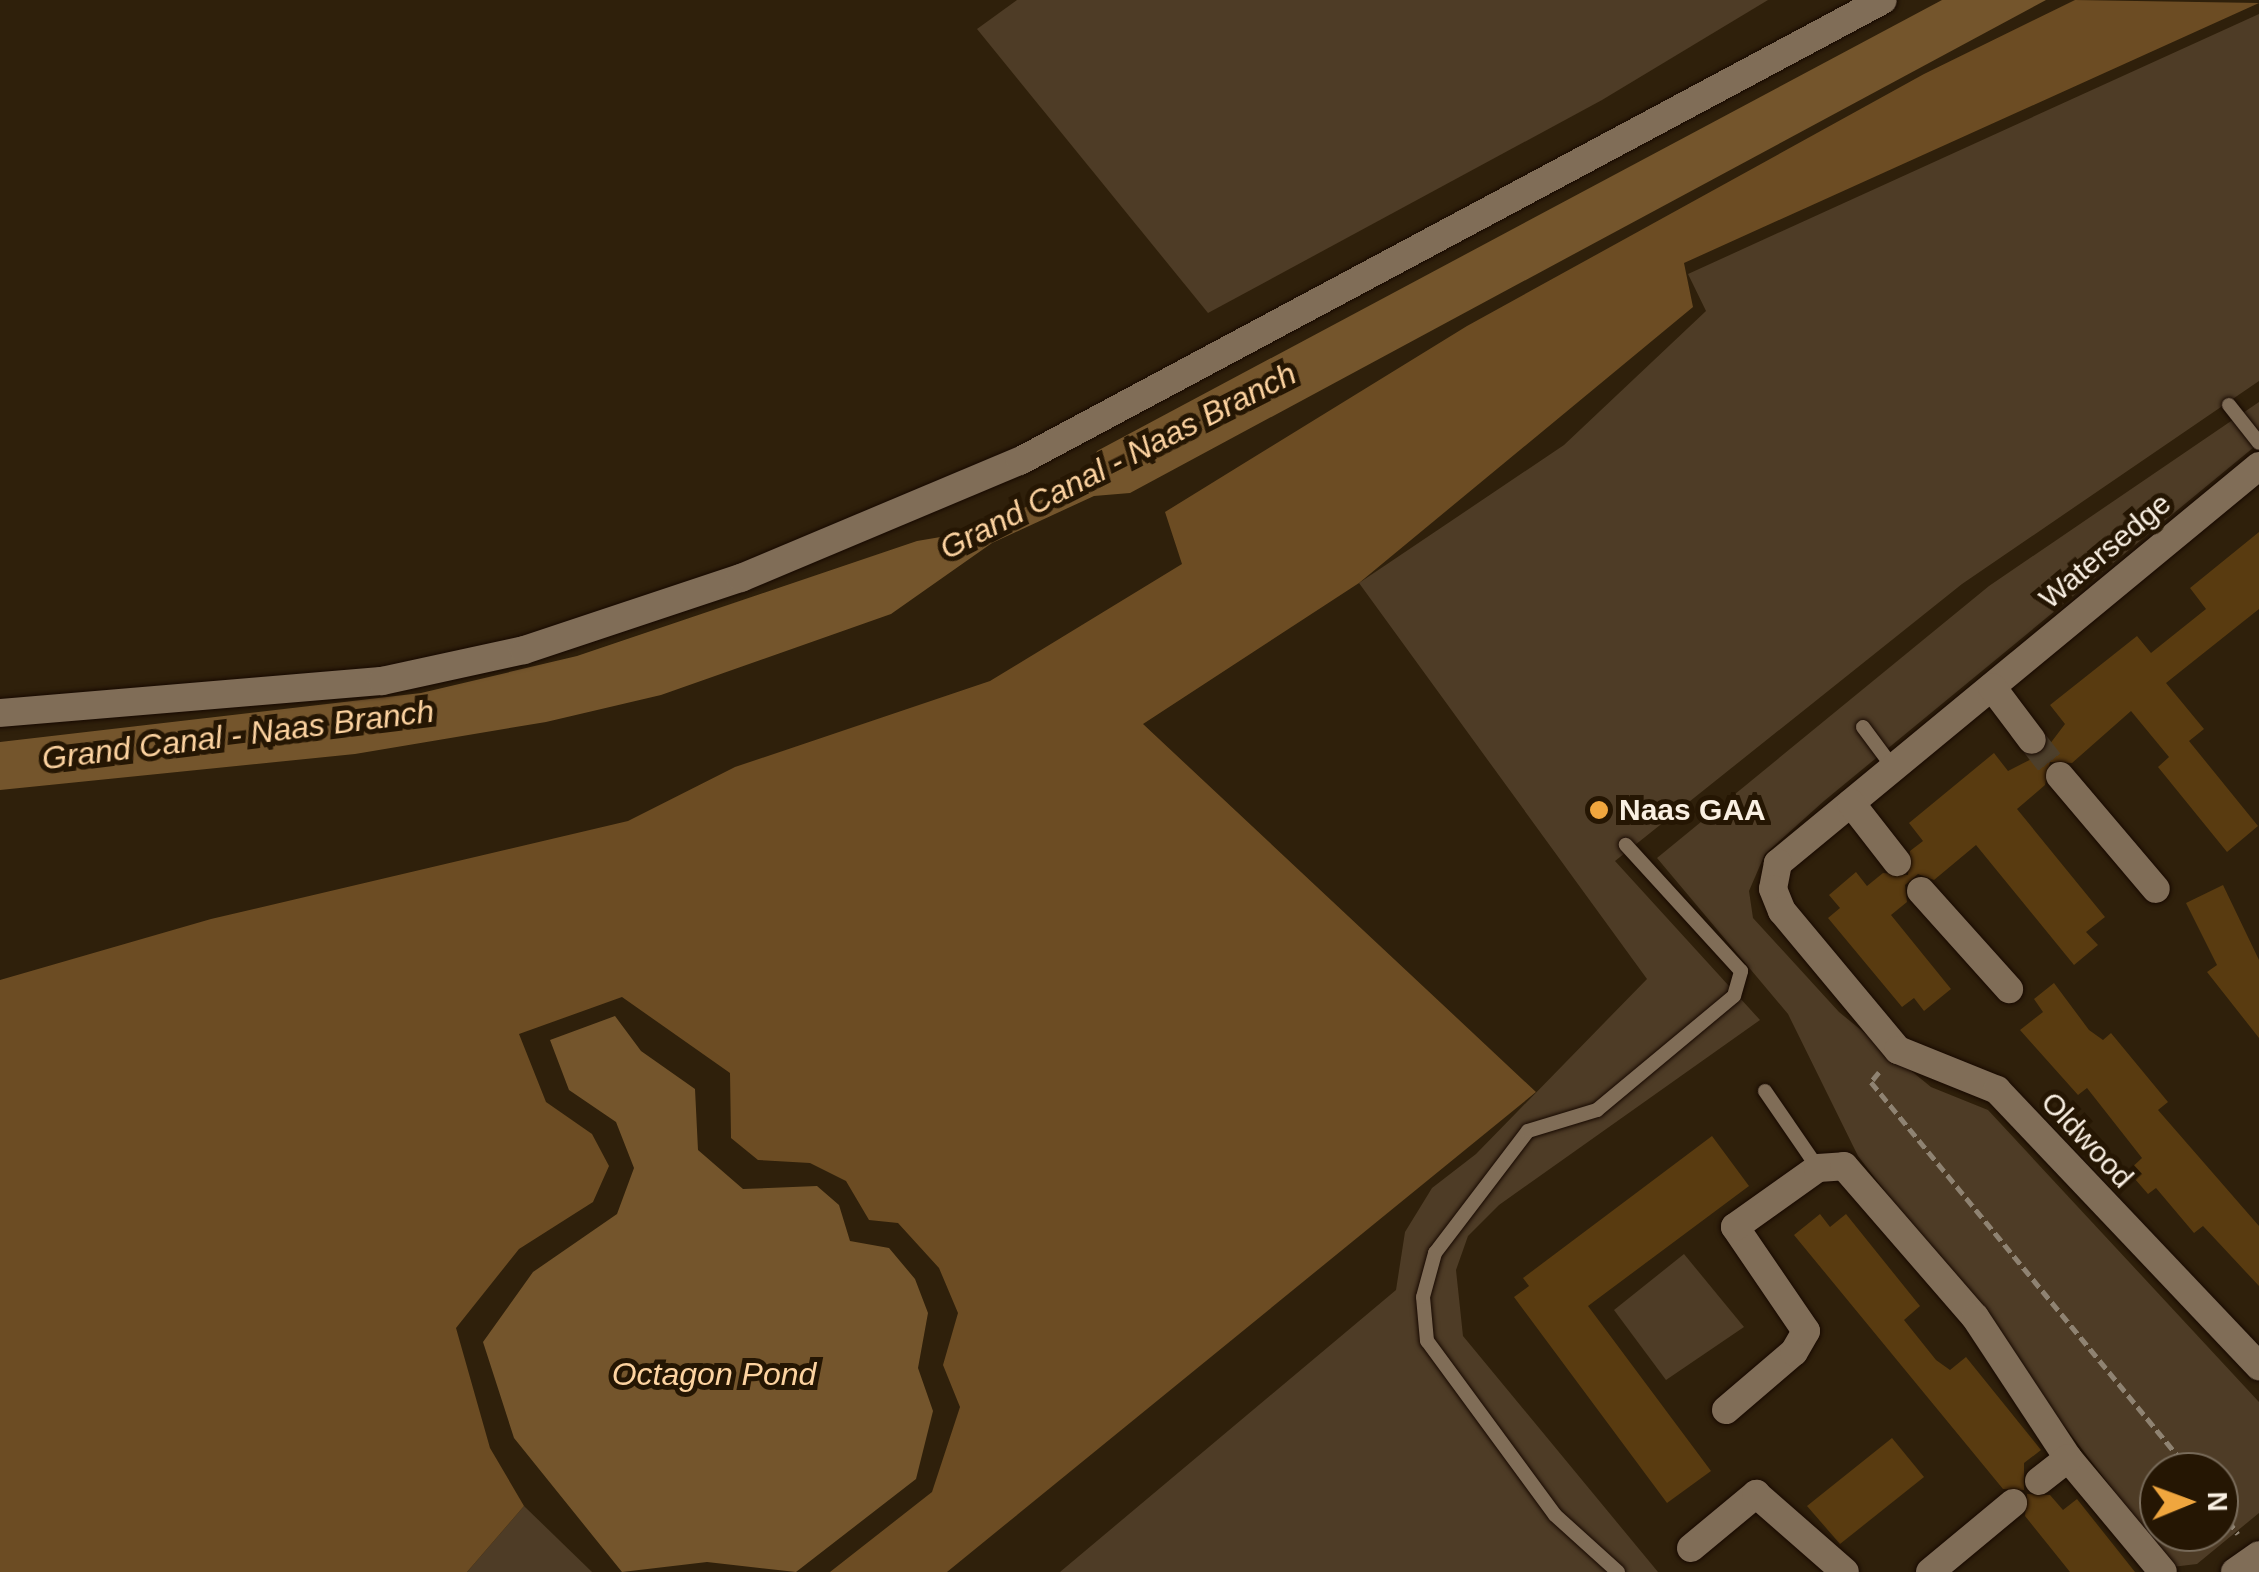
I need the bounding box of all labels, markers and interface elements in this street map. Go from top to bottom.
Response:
water label: Grand Canal - Naas Branch [933,354,1303,568]
street label: Watersedge [2032,486,2178,616]
water label: Grand Canal - Naas Branch [40,692,436,778]
place label: Naas GAA [1619,792,1766,828]
marker: Naas GAA [1588,799,1610,821]
street label: Oldwood [2033,1084,2141,1196]
water label: Octagon Pond [612,1355,816,1393]
north arrow [2139,1452,2239,1552]
text: N [2202,1491,2233,1512]

